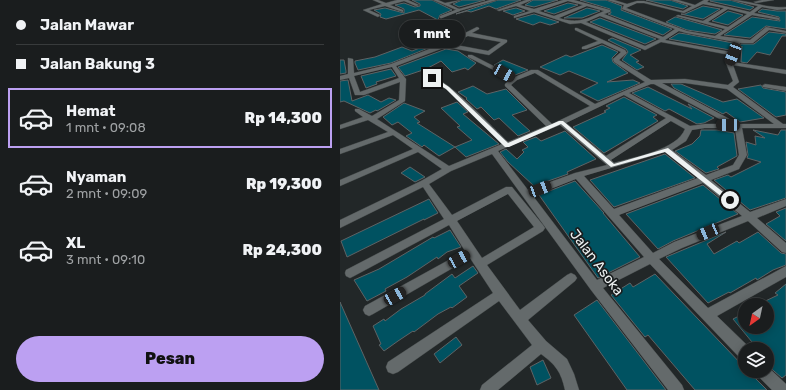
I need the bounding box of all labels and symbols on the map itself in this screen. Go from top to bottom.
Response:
callout: 1 mnt [399,20,465,48]
car [723,41,743,67]
car [491,62,517,84]
route end [423,69,441,87]
car [716,119,740,131]
car [527,179,553,199]
route start [721,191,739,209]
car [695,222,721,242]
street label: Jalan Asoka [566,226,627,299]
car [446,248,472,270]
car [382,285,408,307]
north arrow [738,298,774,334]

